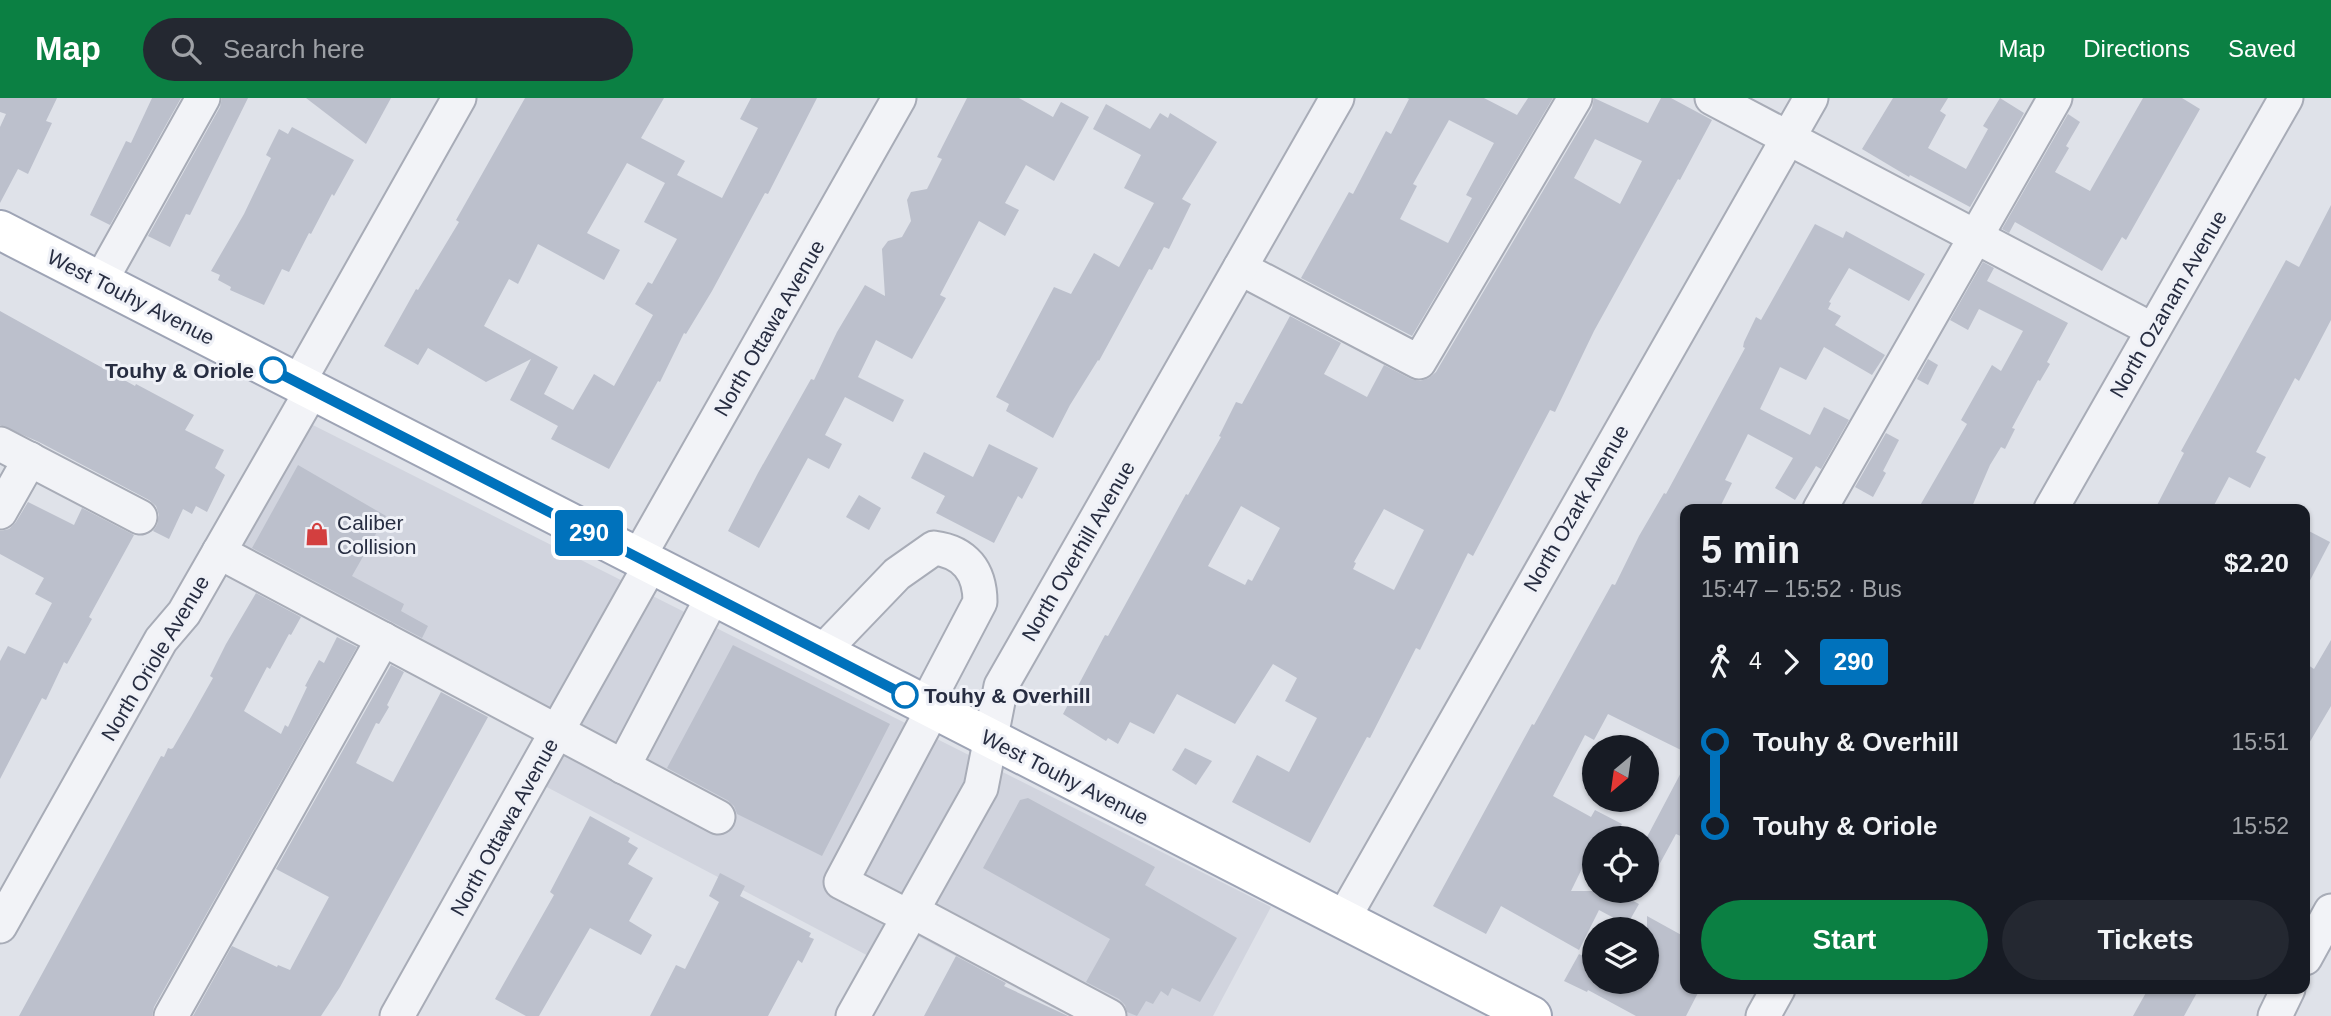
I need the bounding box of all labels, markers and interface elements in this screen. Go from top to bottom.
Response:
search box [143,18,633,81]
text: Map [35,30,101,67]
icon: search [167,30,205,68]
text: Search here [223,34,365,64]
text: Map [1999,35,2045,62]
text: Directions [2083,35,2190,62]
text: Saved [2228,35,2296,62]
street label: North Ozanam Avenue [2105,206,2231,402]
street label: North Ottawa Avenue [709,236,829,420]
street label: West Touhy Avenue [44,245,218,349]
marker: Touhy & Oriole [260,357,286,383]
place label: Touhy & Oriole [105,359,254,382]
street label: North Ozark Avenue [1519,421,1633,595]
street label: North Overhill Avenue [1017,457,1139,645]
line badge: 290 [549,510,629,556]
place label: Caliber Collision [337,511,416,558]
text: 290 [569,519,609,546]
shop icon: Caliber Collision [303,520,331,548]
text: 5 min [1701,529,1800,571]
text: $2.20 [2224,548,2289,578]
street label: North Oriole Avenue [97,571,213,745]
text: 15:47 – 15:52 · Bus [1701,576,1902,602]
icon: walk [1701,643,1739,681]
icon: forward [1772,643,1810,681]
text: 4 [1749,648,1762,674]
text: 290 [1834,648,1874,675]
marker: Touhy & Overhill [892,682,918,708]
place label: Touhy & Overhill [924,684,1090,707]
street label: West Touhy Avenue [978,725,1152,829]
text: Touhy & Overhill [1753,727,1959,757]
text: 15:51 [2231,729,2289,755]
street label: North Ottawa Avenue [446,734,562,920]
north arrow [1582,735,1659,812]
map controls [1582,735,1659,994]
text: Touhy & Oriole [1753,811,1937,841]
text: 15:52 [2231,813,2289,839]
button: locate [1582,826,1659,903]
button: Start [1701,900,1988,980]
button: Tickets [2002,900,2289,980]
button: layers [1582,917,1659,994]

